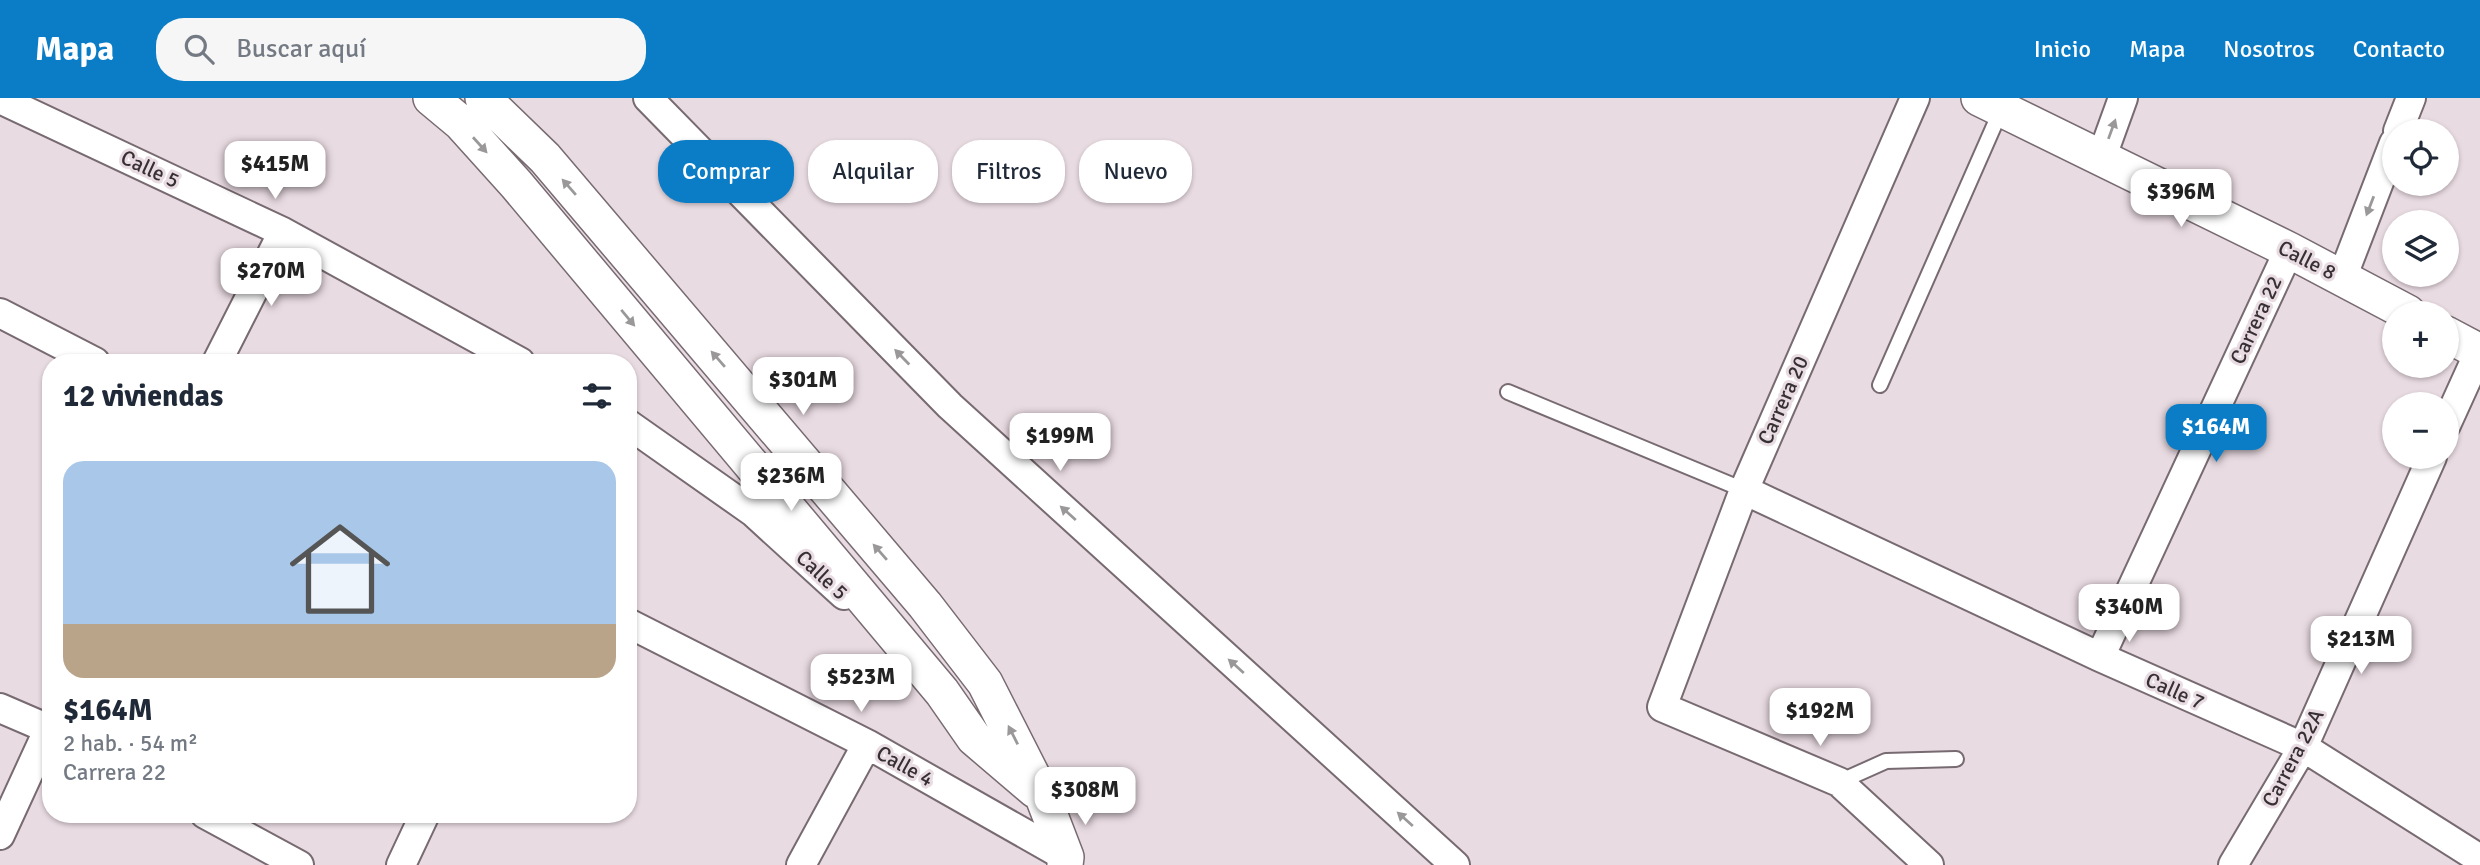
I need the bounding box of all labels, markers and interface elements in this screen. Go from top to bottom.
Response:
search box [156,18,646,81]
text: Mapa [35,29,114,70]
icon: search [180,30,218,68]
text: Buscar aquí [236,33,366,65]
text: Inicio [2034,34,2091,64]
text: Mapa [2129,34,2185,64]
text: Nosotros [2223,34,2315,64]
text: Contacto [2353,34,2445,64]
one-way arrow [2107,118,2118,139]
map controls [2382,119,2459,469]
button: locate [2382,119,2459,196]
one-way arrow [472,136,488,153]
chip: Comprar [658,140,794,203]
chip: Alquilar [808,140,938,203]
chip: Filtros [952,140,1065,203]
chip: Nuevo [1079,140,1192,203]
pin: $415M [226,141,324,201]
street label: Calle 5 [117,144,183,194]
text: $415M [241,149,309,178]
pin: $396M [2132,170,2230,229]
text: $396M [2147,177,2215,206]
one-way arrow [562,178,577,195]
one-way arrow [2364,196,2375,217]
button: layers [2382,210,2459,287]
street label: Calle 8 [2274,234,2340,286]
pin: $270M [222,248,320,308]
text: $270M [237,256,305,285]
street label: Carrera 22 [2224,272,2288,368]
button: + [2382,301,2459,378]
one-way arrow [621,308,636,326]
one-way arrow [895,349,911,366]
one-way arrow [710,350,726,368]
street label: Carrera 20 [1752,352,1814,448]
pin: $301M [754,358,852,417]
text: $301M [769,365,837,394]
icon: filters [578,377,616,415]
text: 12 viviendas [63,378,223,415]
button: − [2382,392,2459,469]
pin: $164M [2167,404,2265,464]
text: $164M [2182,412,2250,441]
pin: $199M [1011,414,1109,473]
text: $199M [1026,421,1094,450]
pin: $236M [742,454,840,513]
text: $236M [757,461,825,490]
one-way arrow [1059,505,1077,521]
icon: home [277,506,403,632]
one-way arrow [872,543,888,561]
street label: Calle 5 [791,544,853,606]
pin: $340M [2080,584,2178,644]
text: $340M [2095,592,2163,621]
pin: $213M [2312,616,2410,676]
text: $213M [2327,624,2395,653]
pin: $523M [812,654,910,714]
one-way arrow [1227,658,1245,674]
text: $523M [827,662,895,691]
street label: Calle 7 [2142,667,2208,715]
pin: $192M [1771,688,1869,748]
text: $164M [63,692,153,729]
text: $192M [1786,696,1854,725]
street label: Carrera 22A [2256,704,2330,811]
one-way arrow [1007,725,1019,745]
text: 2 hab. · 54 m² [63,729,198,758]
street label: Calle 4 [872,740,938,792]
text: Carrera 22 [63,758,166,787]
pin: $308M [1036,768,1134,827]
text: $308M [1051,775,1119,804]
one-way arrow [1396,811,1414,827]

